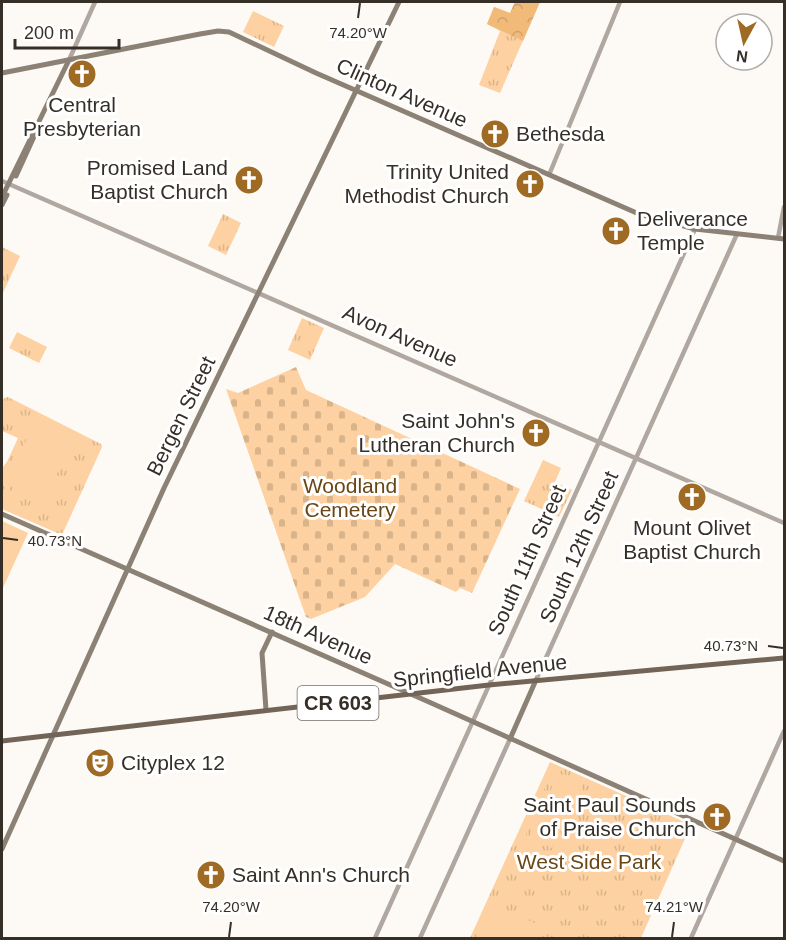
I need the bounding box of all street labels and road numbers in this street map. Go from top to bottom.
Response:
street label: Clinton Avenue [333,53,471,132]
street label: Avon Avenue [339,300,461,371]
street label: Bergen Street [142,352,219,479]
street label: South 12th Street [535,467,622,626]
street label: South 11th Street [483,481,570,638]
street label: 18th Avenue [260,600,376,669]
street label: Springfield Avenue [392,650,568,691]
road number: CR 603 [298,686,378,720]

